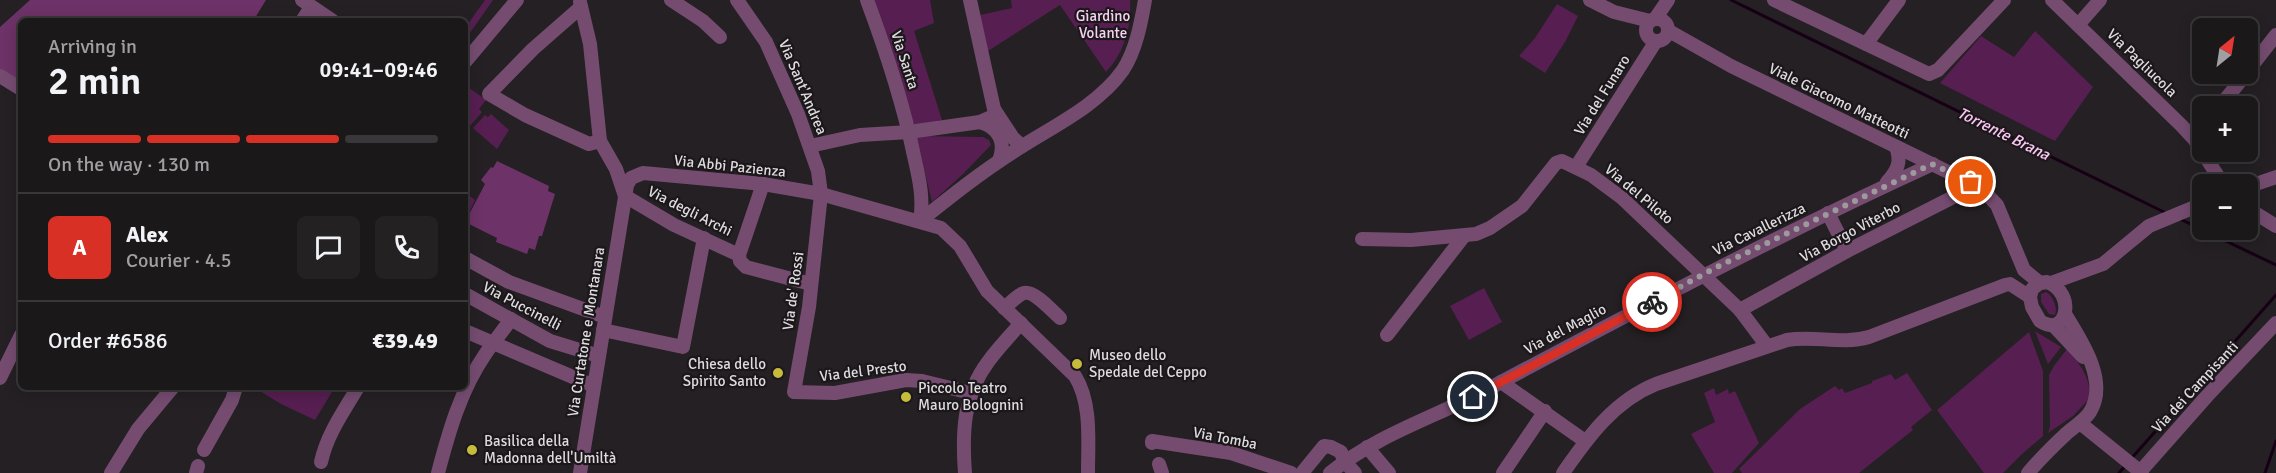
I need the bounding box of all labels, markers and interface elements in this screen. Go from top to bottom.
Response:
park label: Giardino Volante [1076,7,1131,42]
north arrow [2192,18,2258,84]
map controls [2192,18,2258,240]
street label: Via Pagliucola [2103,25,2181,101]
street label: Via Santa [887,28,923,92]
text: Arriving in [48,34,137,59]
street label: Via Sant'Andrea [775,37,831,137]
street label: Via del Funaro [1570,51,1634,138]
text: 09:41–09:46 [320,56,438,83]
text: 2 min [48,57,141,105]
street label: Viale Giacomo Matteotti [1766,59,1912,143]
button: + [2192,96,2258,162]
water label: Torrente Brana [1954,103,2054,165]
street label: Via Abbi Pazienza [673,151,787,181]
text: On the way · 130 m [48,152,210,177]
pin [1945,156,1996,207]
street label: Via del Piloto [1601,160,1677,228]
icon: bag [1954,165,1987,198]
button: − [2192,174,2258,240]
street label: Via degli Archi [645,182,735,240]
street label: Via Borgo Viterbo [1797,198,1904,266]
street label: Via Cavallerizza [1710,199,1808,259]
button: chat [297,216,360,279]
button: phone [375,216,438,279]
text: Alex [126,221,168,248]
text: A [72,234,87,261]
street label: Via Curtatone e Montanara [564,246,608,418]
text: Courier · 4.5 [126,248,232,273]
street label: Via de' Rossi [779,251,807,331]
courier [1622,272,1682,332]
street label: Via Puccinelli [480,278,564,334]
icon: bike [1636,286,1669,319]
street label: Via del Maglio [1521,300,1609,358]
text: Order #6586 [48,327,168,354]
text: €39.49 [372,327,438,354]
street label: Via dei Campisanti [2148,337,2242,437]
place label: Museo dello Spedale del Ceppo [1089,346,1207,381]
place label: Chiesa dello Spirito Santo [683,355,766,390]
street label: Via del Presto [819,357,908,385]
marker: Museo dello Spedale del Ceppo [1070,357,1084,371]
marker: Chiesa dello Spirito Santo [771,366,785,380]
pin [1447,371,1498,422]
place label: Piccolo Teatro Mauro Bolognini [918,379,1024,414]
icon: home [1456,380,1489,413]
marker: Piccolo Teatro Mauro Bolognini [899,390,913,404]
street label: Via Tomba [1191,423,1259,453]
place label: Basilica della Madonna dell'Umiltà [484,432,616,467]
marker: Basilica della Madonna dell'Umiltà [465,443,479,457]

